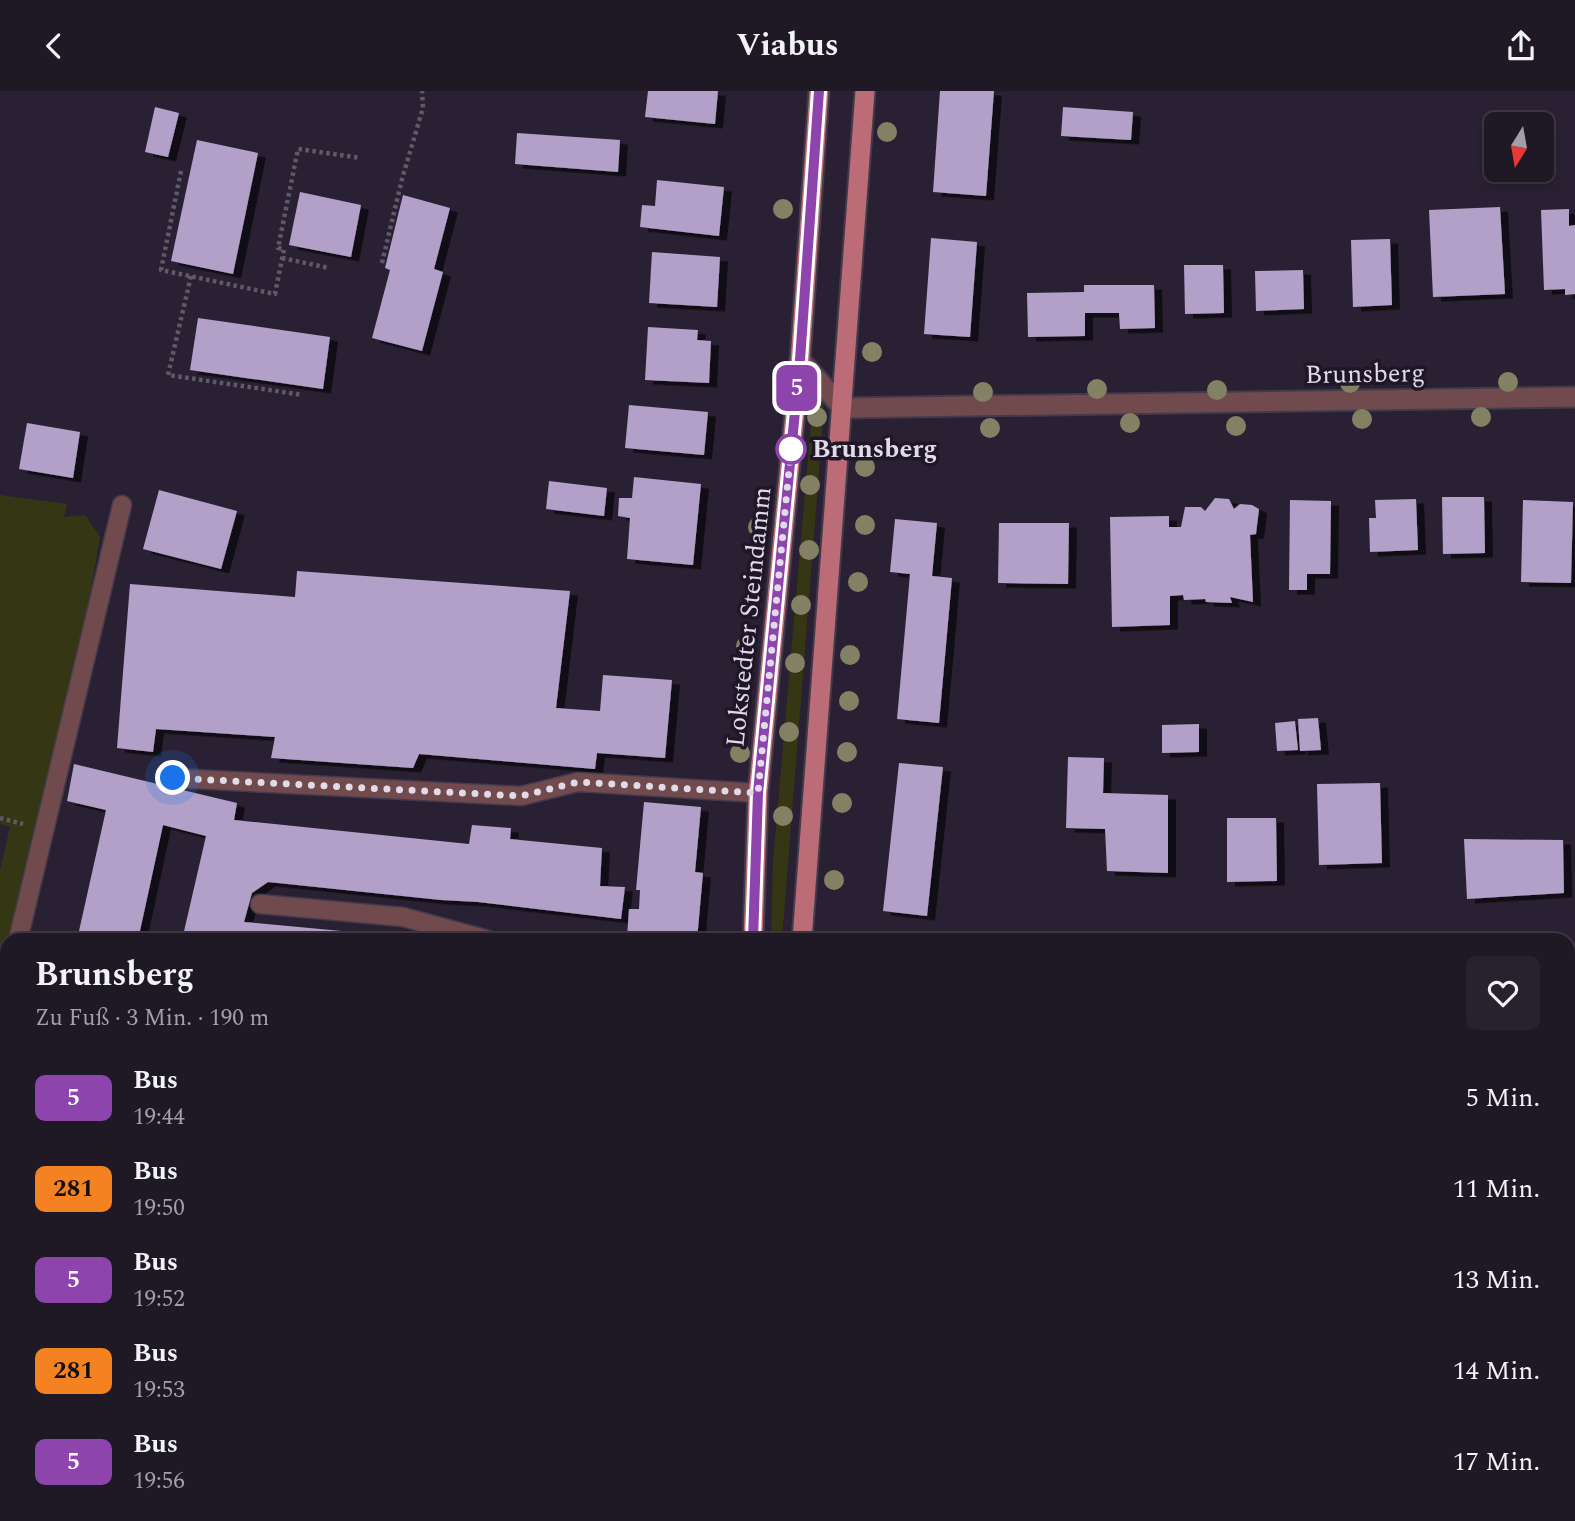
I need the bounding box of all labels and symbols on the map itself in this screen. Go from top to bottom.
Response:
north arrow [1484,112,1554,182]
street label: Brunsberg [1305,353,1425,395]
line badge: 5 [774,365,820,411]
place label: Brunsberg [812,429,937,469]
marker: Brunsberg [776,434,806,464]
street label: Lokstedter Steindamm [715,485,783,749]
your location [155,760,190,795]

